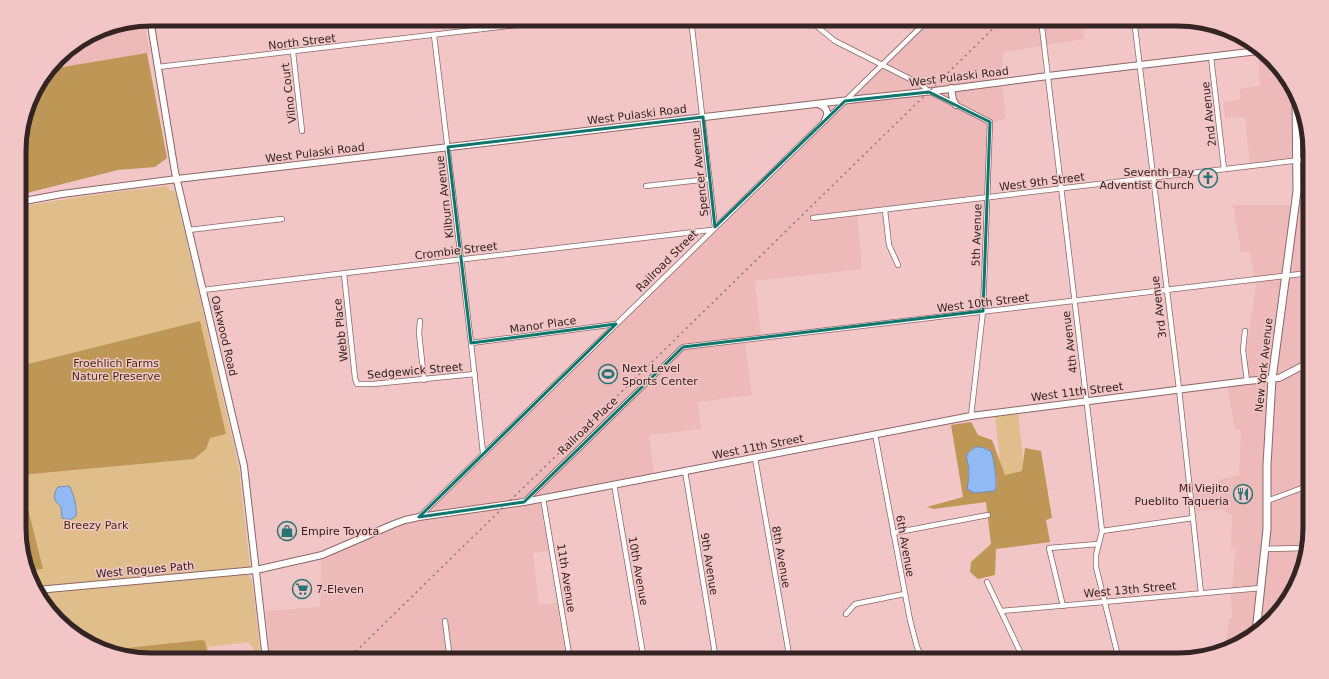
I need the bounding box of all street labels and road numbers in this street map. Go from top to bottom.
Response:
street label: North Street [268,31,337,53]
street label: Vilno Court [279,61,299,124]
street label: West Pulaski Road [909,64,1009,90]
street label: 2nd Avenue [1199,81,1219,147]
street label: West Pulaski Road [587,102,687,128]
street label: Spencer Avenue [689,127,711,217]
street label: West Pulaski Road [265,140,365,166]
street label: Kilburn Avenue [433,155,457,239]
street label: West 9th Street [999,170,1086,194]
street label: 5th Avenue [969,203,985,267]
street label: Railroad Street [633,227,701,295]
street label: Crombie Street [414,239,499,263]
street label: 3rd Avenue [1149,275,1169,339]
street label: West 10th Street [936,291,1030,315]
street label: Oakwood Road [208,294,240,378]
street label: Webb Place [331,297,351,362]
street label: 4th Avenue [1060,310,1080,374]
street label: Manor Place [509,314,577,336]
street label: New York Avenue [1253,317,1275,413]
street label: Sedgewick Street [367,360,464,382]
street label: West 11th Street [1030,380,1124,404]
street label: Railroad Place [556,394,621,458]
street label: West 11th Street [711,432,805,462]
street label: 6th Avenue [893,514,917,578]
street label: 8th Avenue [769,525,793,589]
street label: 9th Avenue [698,532,720,596]
street label: 10th Avenue [626,536,650,607]
street label: 11th Avenue [554,543,578,614]
street label: West Rogues Path [95,559,195,581]
street label: West 13th Street [1083,579,1177,601]

